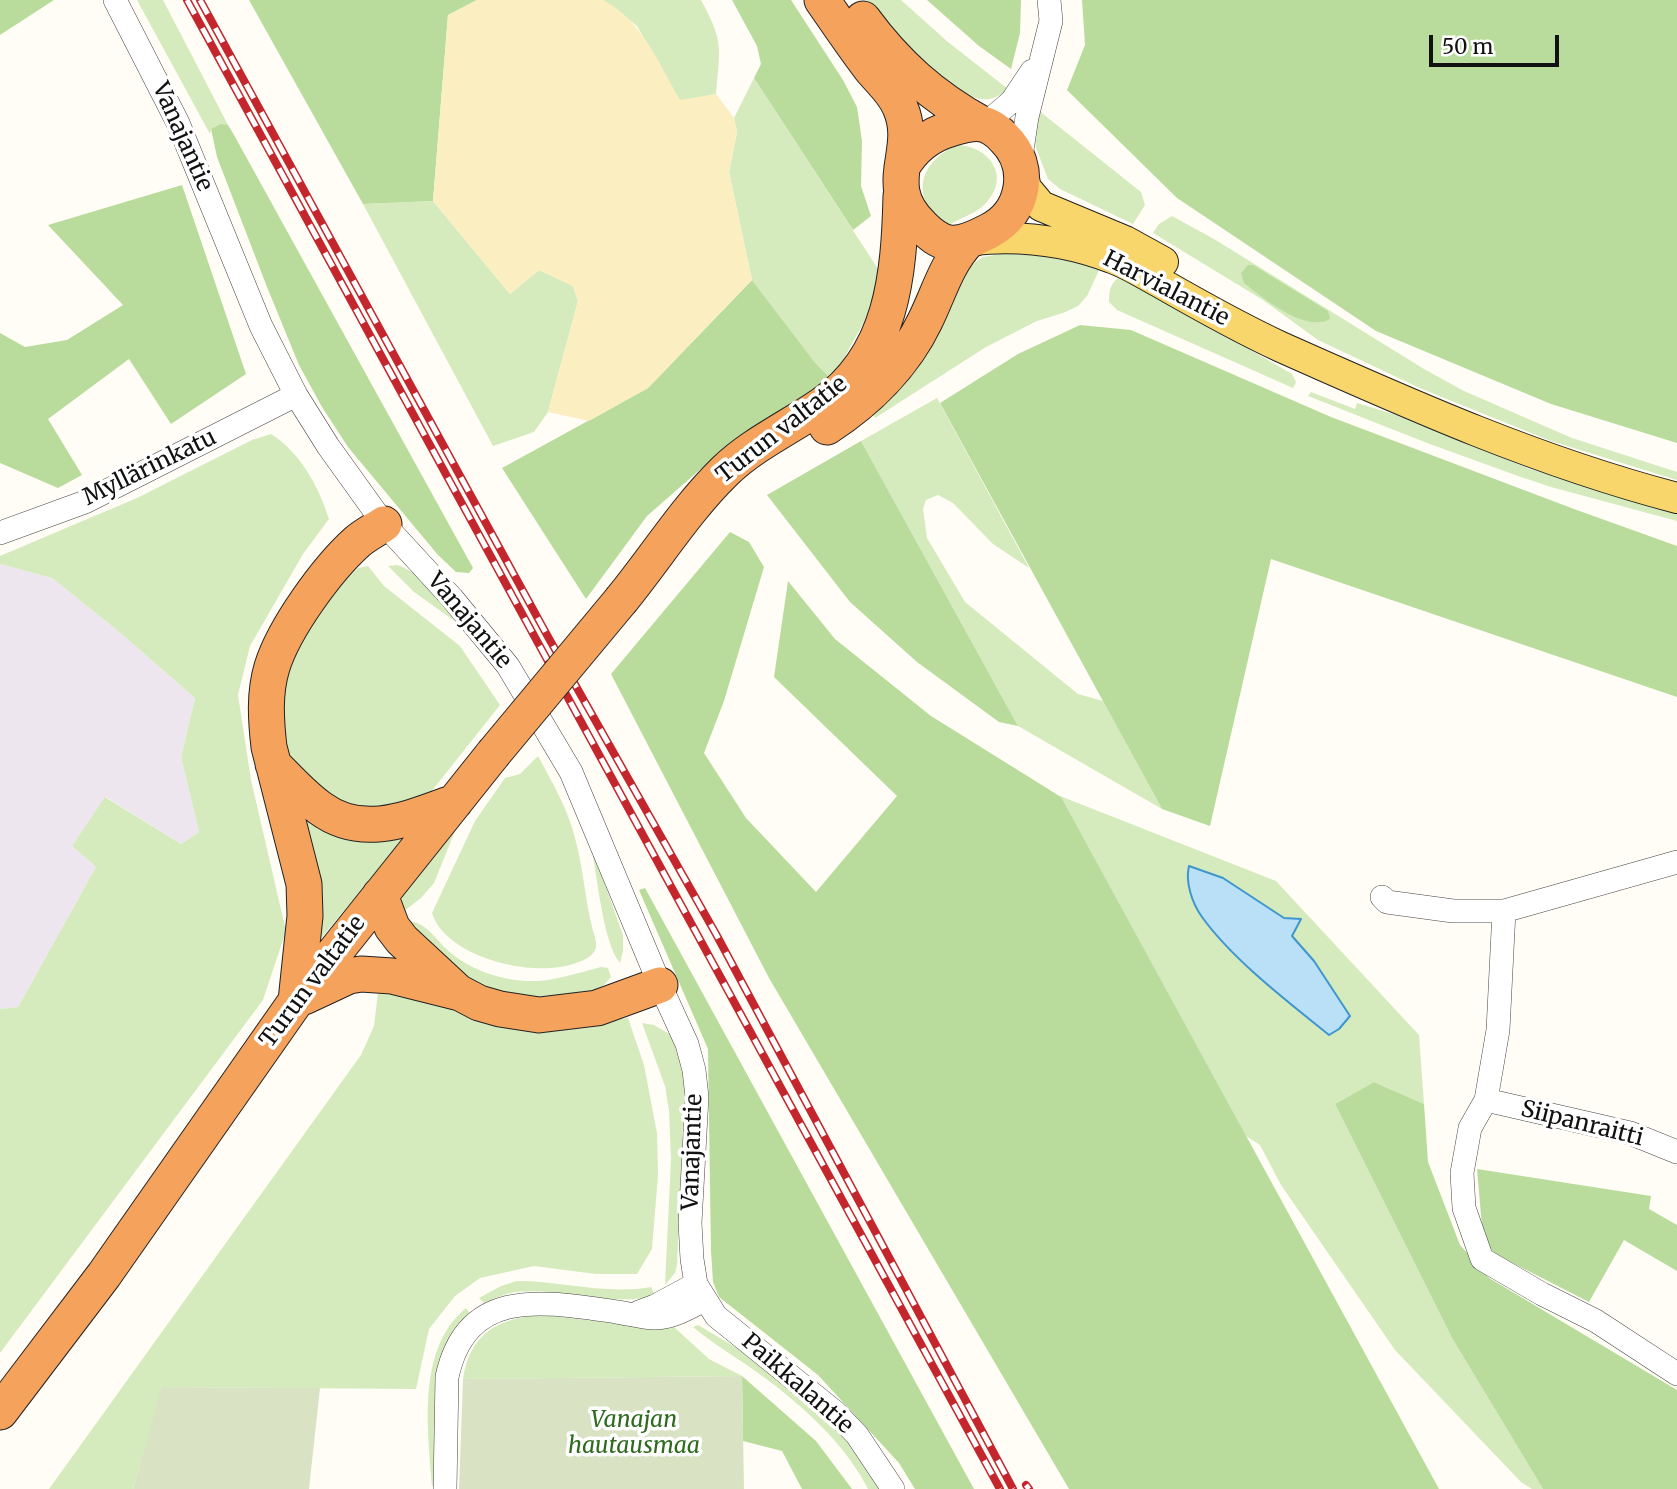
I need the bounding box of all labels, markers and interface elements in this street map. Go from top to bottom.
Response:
scale bar [1432,21,1562,65]
text: 50 m [1442,33,1493,60]
street label: Vanajantie [146,78,218,196]
street label: Harvialantie [1099,246,1233,332]
street label: Turun valtatie [711,371,853,489]
street label: Myllärinkatu [79,424,221,512]
street label: Vanajantie [421,568,517,674]
street label: Turun valtatie [255,911,371,1053]
street label: Vanajantie [677,1093,709,1211]
street label: Siipanraitti [1518,1095,1646,1153]
street label: Paikkalantie [736,1328,858,1440]
park label: Vanajan hautausmaa [568,1406,700,1460]

